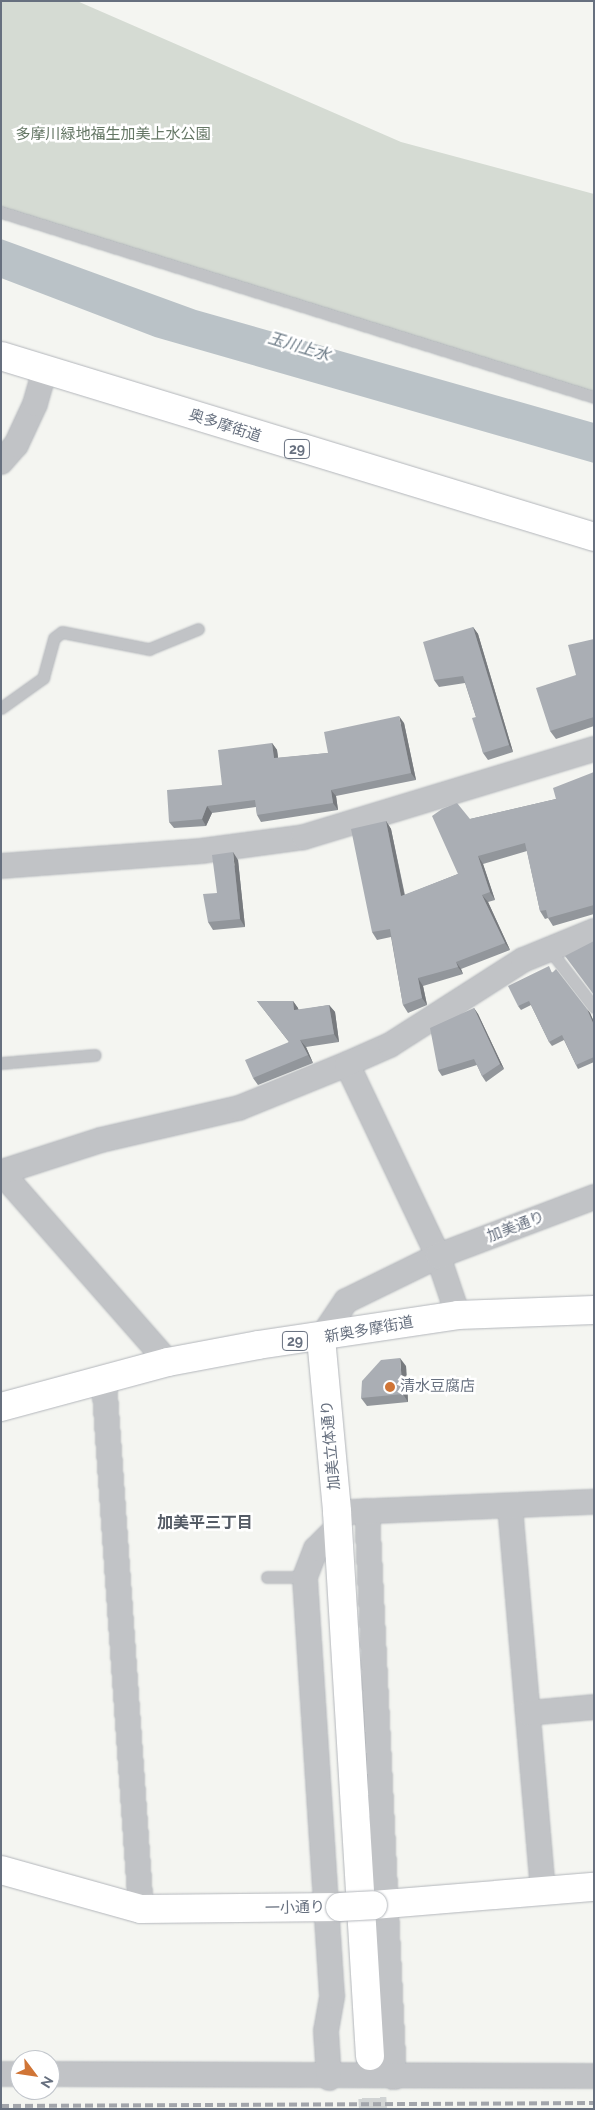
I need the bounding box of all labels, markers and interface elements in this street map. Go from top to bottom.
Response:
park label: 多摩川緑地福生加美上水公園 [16,126,210,144]
water label: 玉川上水 [266,328,332,366]
street label: 奥多摩街道 [187,406,263,446]
road number: 29 [283,438,311,460]
street label: 加美通り [485,1208,547,1246]
street label: 新奥多摩街道 [323,1313,415,1347]
road number: 29 [281,1330,309,1352]
place label: 清水豆腐店 [400,1378,475,1396]
marker: 清水豆腐店 [384,1381,396,1393]
street label: 加美立体通り [318,1399,344,1491]
district label: 加美平三丁目 [157,1513,253,1533]
street label: 一小通り [265,1898,325,1918]
north arrow [10,2050,60,2100]
text: N [37,2074,57,2091]

